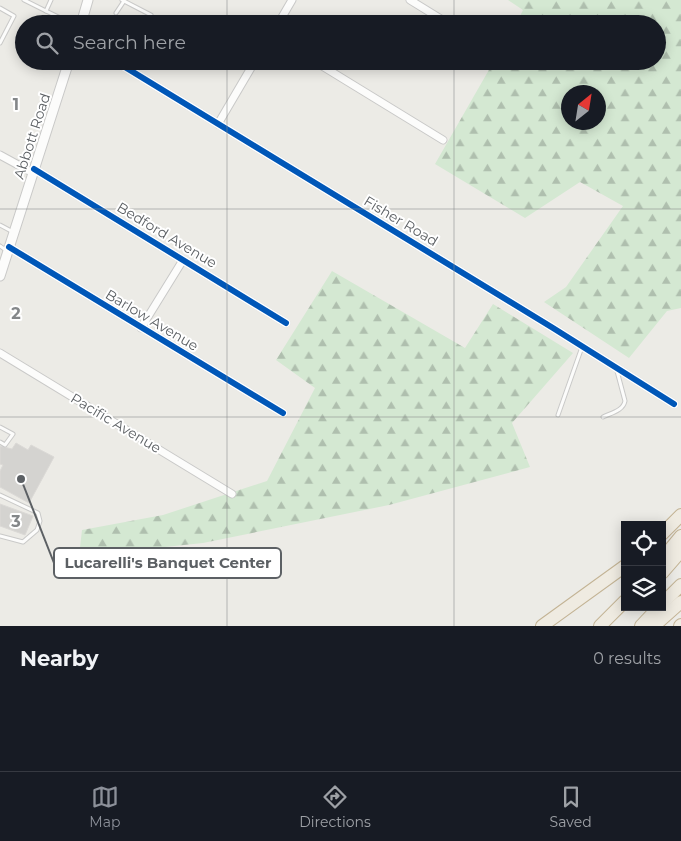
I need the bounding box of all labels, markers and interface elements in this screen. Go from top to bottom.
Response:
search box [15,15,666,70]
icon: search [33,29,61,57]
text: Search here [73,31,186,54]
north arrow [561,85,606,130]
street label: Abbott Road [10,91,54,181]
text: 1 [13,95,19,114]
street label: Fisher Road [361,192,441,250]
street label: Bedford Avenue [114,198,220,272]
street label: Barlow Avenue [102,285,202,355]
text: 2 [11,304,21,323]
street label: Pacific Avenue [67,389,165,457]
text: 3 [10,512,21,531]
map controls [621,521,666,611]
button: locate [621,521,666,566]
callout: Lucarelli's Banquet Center [54,548,281,578]
text: Lucarelli's Banquet Center [64,553,272,572]
button: layers [621,566,666,611]
text: Nearby [20,646,99,671]
text: 0 results [593,649,661,668]
tab: Map [89,783,120,831]
tab: Directions [299,783,371,831]
tab: Saved [550,783,592,831]

